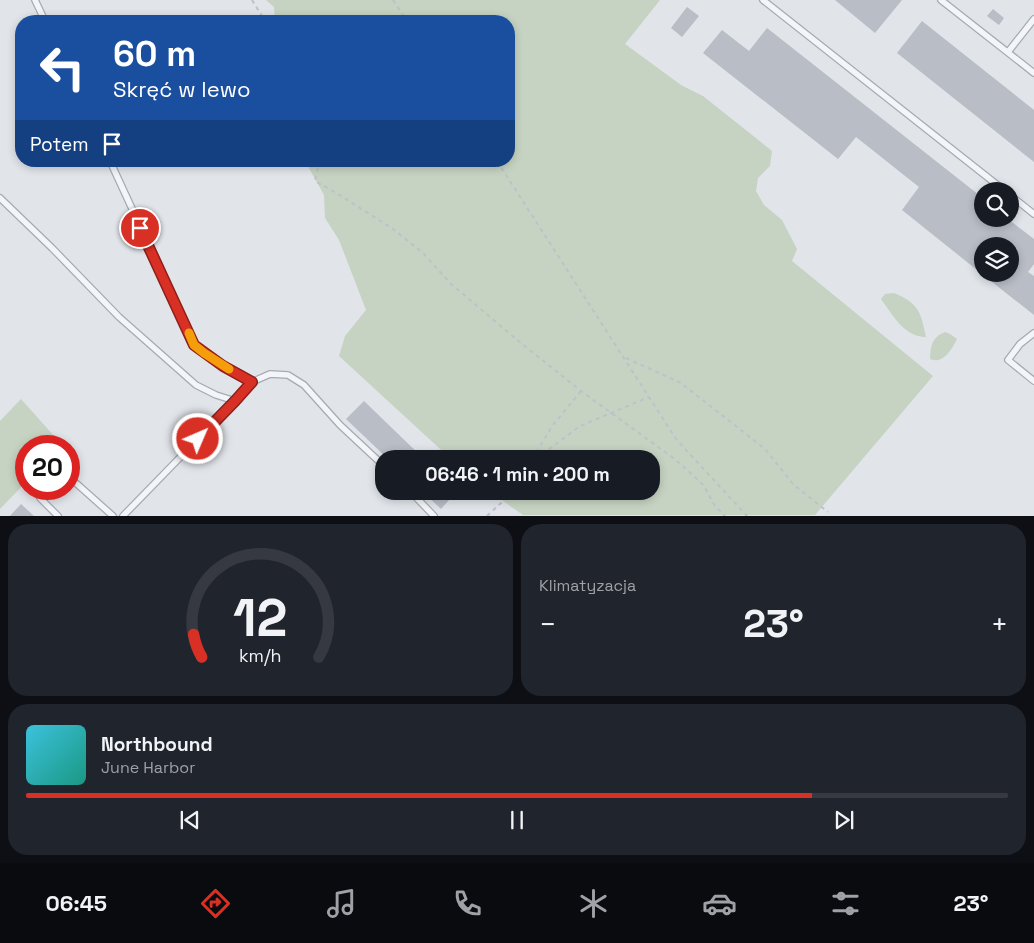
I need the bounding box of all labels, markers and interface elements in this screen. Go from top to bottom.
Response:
text: 60 m [113,32,196,76]
icon: left [30,35,95,100]
text: Skręć w lewo [113,75,251,103]
icon: arrive [98,130,126,158]
text: Potem [30,132,88,157]
map controls [974,182,1019,282]
button: search [974,182,1019,227]
pin [119,207,161,249]
icon: arrive [126,214,154,242]
button: layers [974,237,1019,282]
position arrow [171,412,223,464]
speed limit sign: 20 [15,435,80,500]
text: 06:46 · 1 min · 200 m [425,462,610,487]
text: Klimatyzacja [539,575,636,596]
text: 12 [233,585,288,651]
text: 23° [743,600,804,648]
text: − [539,606,556,642]
text: + [991,606,1008,642]
text: km/h [239,644,282,667]
text: Northbound [101,732,213,757]
text: June Harbor [101,757,195,778]
icon: previous [176,806,204,834]
icon: pause [503,806,531,834]
icon: next [830,806,858,834]
icon: directions [198,886,233,921]
icon: music [324,886,359,921]
icon: phone [450,886,485,921]
icon: climate [576,886,611,921]
icon: car [702,886,737,921]
icon: filters [828,886,863,921]
text: 06:45 [45,889,107,917]
text: 23° [953,889,989,917]

